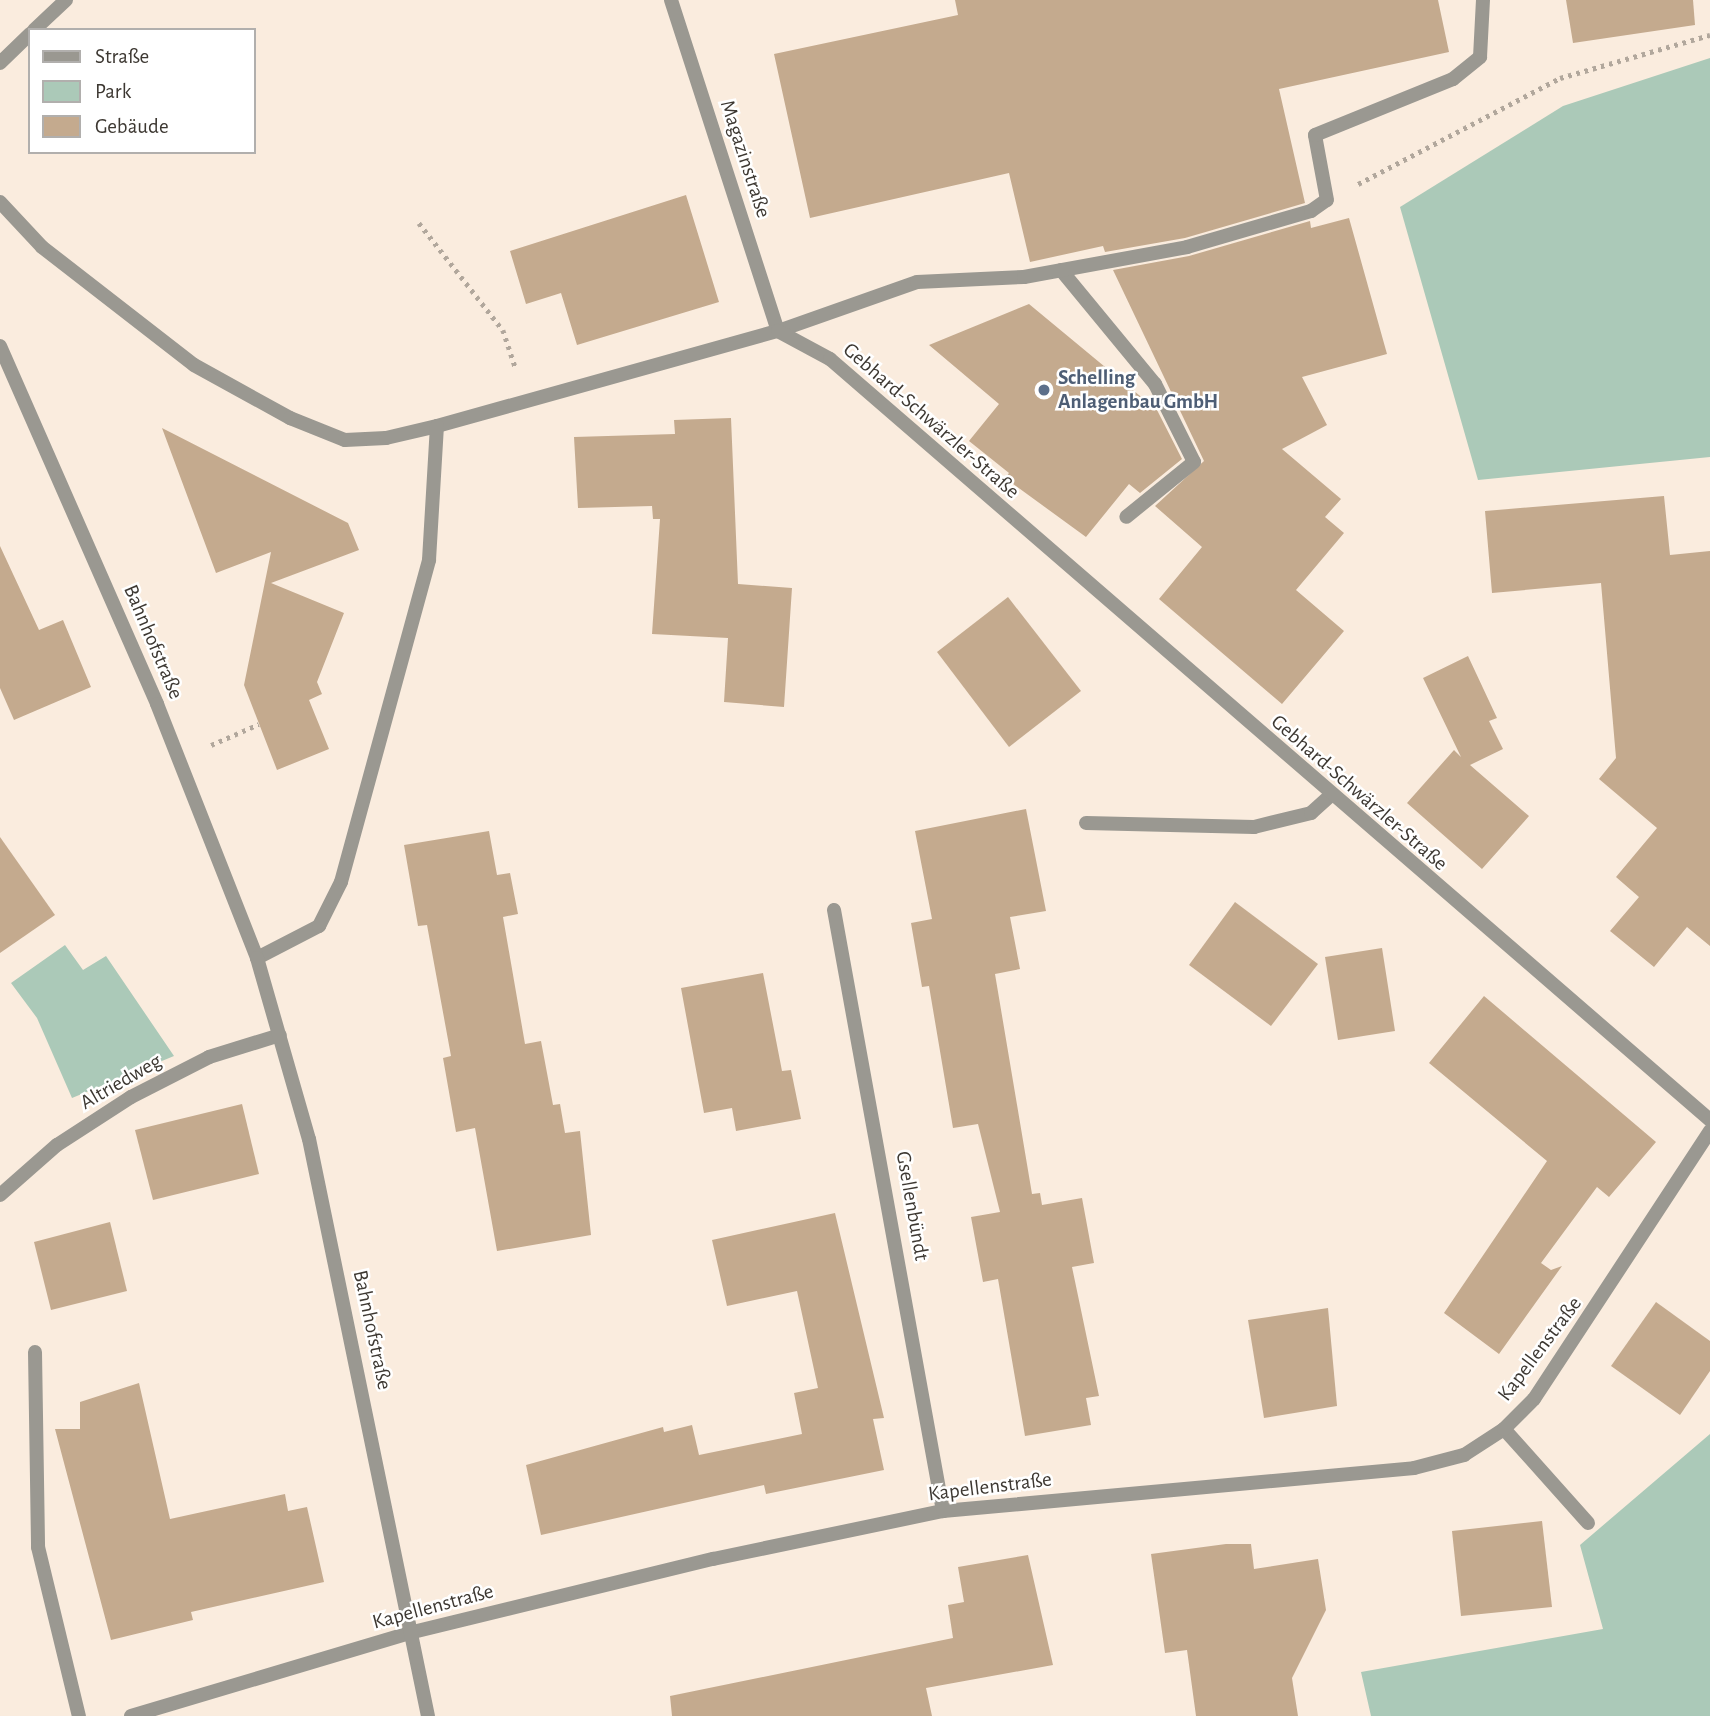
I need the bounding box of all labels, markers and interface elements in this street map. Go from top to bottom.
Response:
legend [28,28,256,154]
text: Straße [95,46,149,67]
text: Park [95,81,131,102]
street label: Magazinstraße [714,97,776,221]
text: Gebäude [95,116,169,137]
street label: Gebhard-Schwärzler-Straße [838,337,1024,505]
place label: Schelling Anlagenbau GmbH [1058,365,1218,415]
marker: Schelling Anlagenbau GmbH [1036,382,1052,398]
street label: Bahnhofstraße [118,581,188,703]
street label: Gebhard-Schwärzler-Straße [1266,709,1452,877]
street label: Altriedweg [76,1049,166,1115]
street label: Gsellenbündt [890,1149,934,1263]
street label: Bahnhofstraße [347,1268,397,1392]
street label: Kapellenstraße [1493,1292,1587,1406]
street label: Kapellenstraße [927,1467,1053,1507]
street label: Kapellenstraße [370,1579,496,1635]

